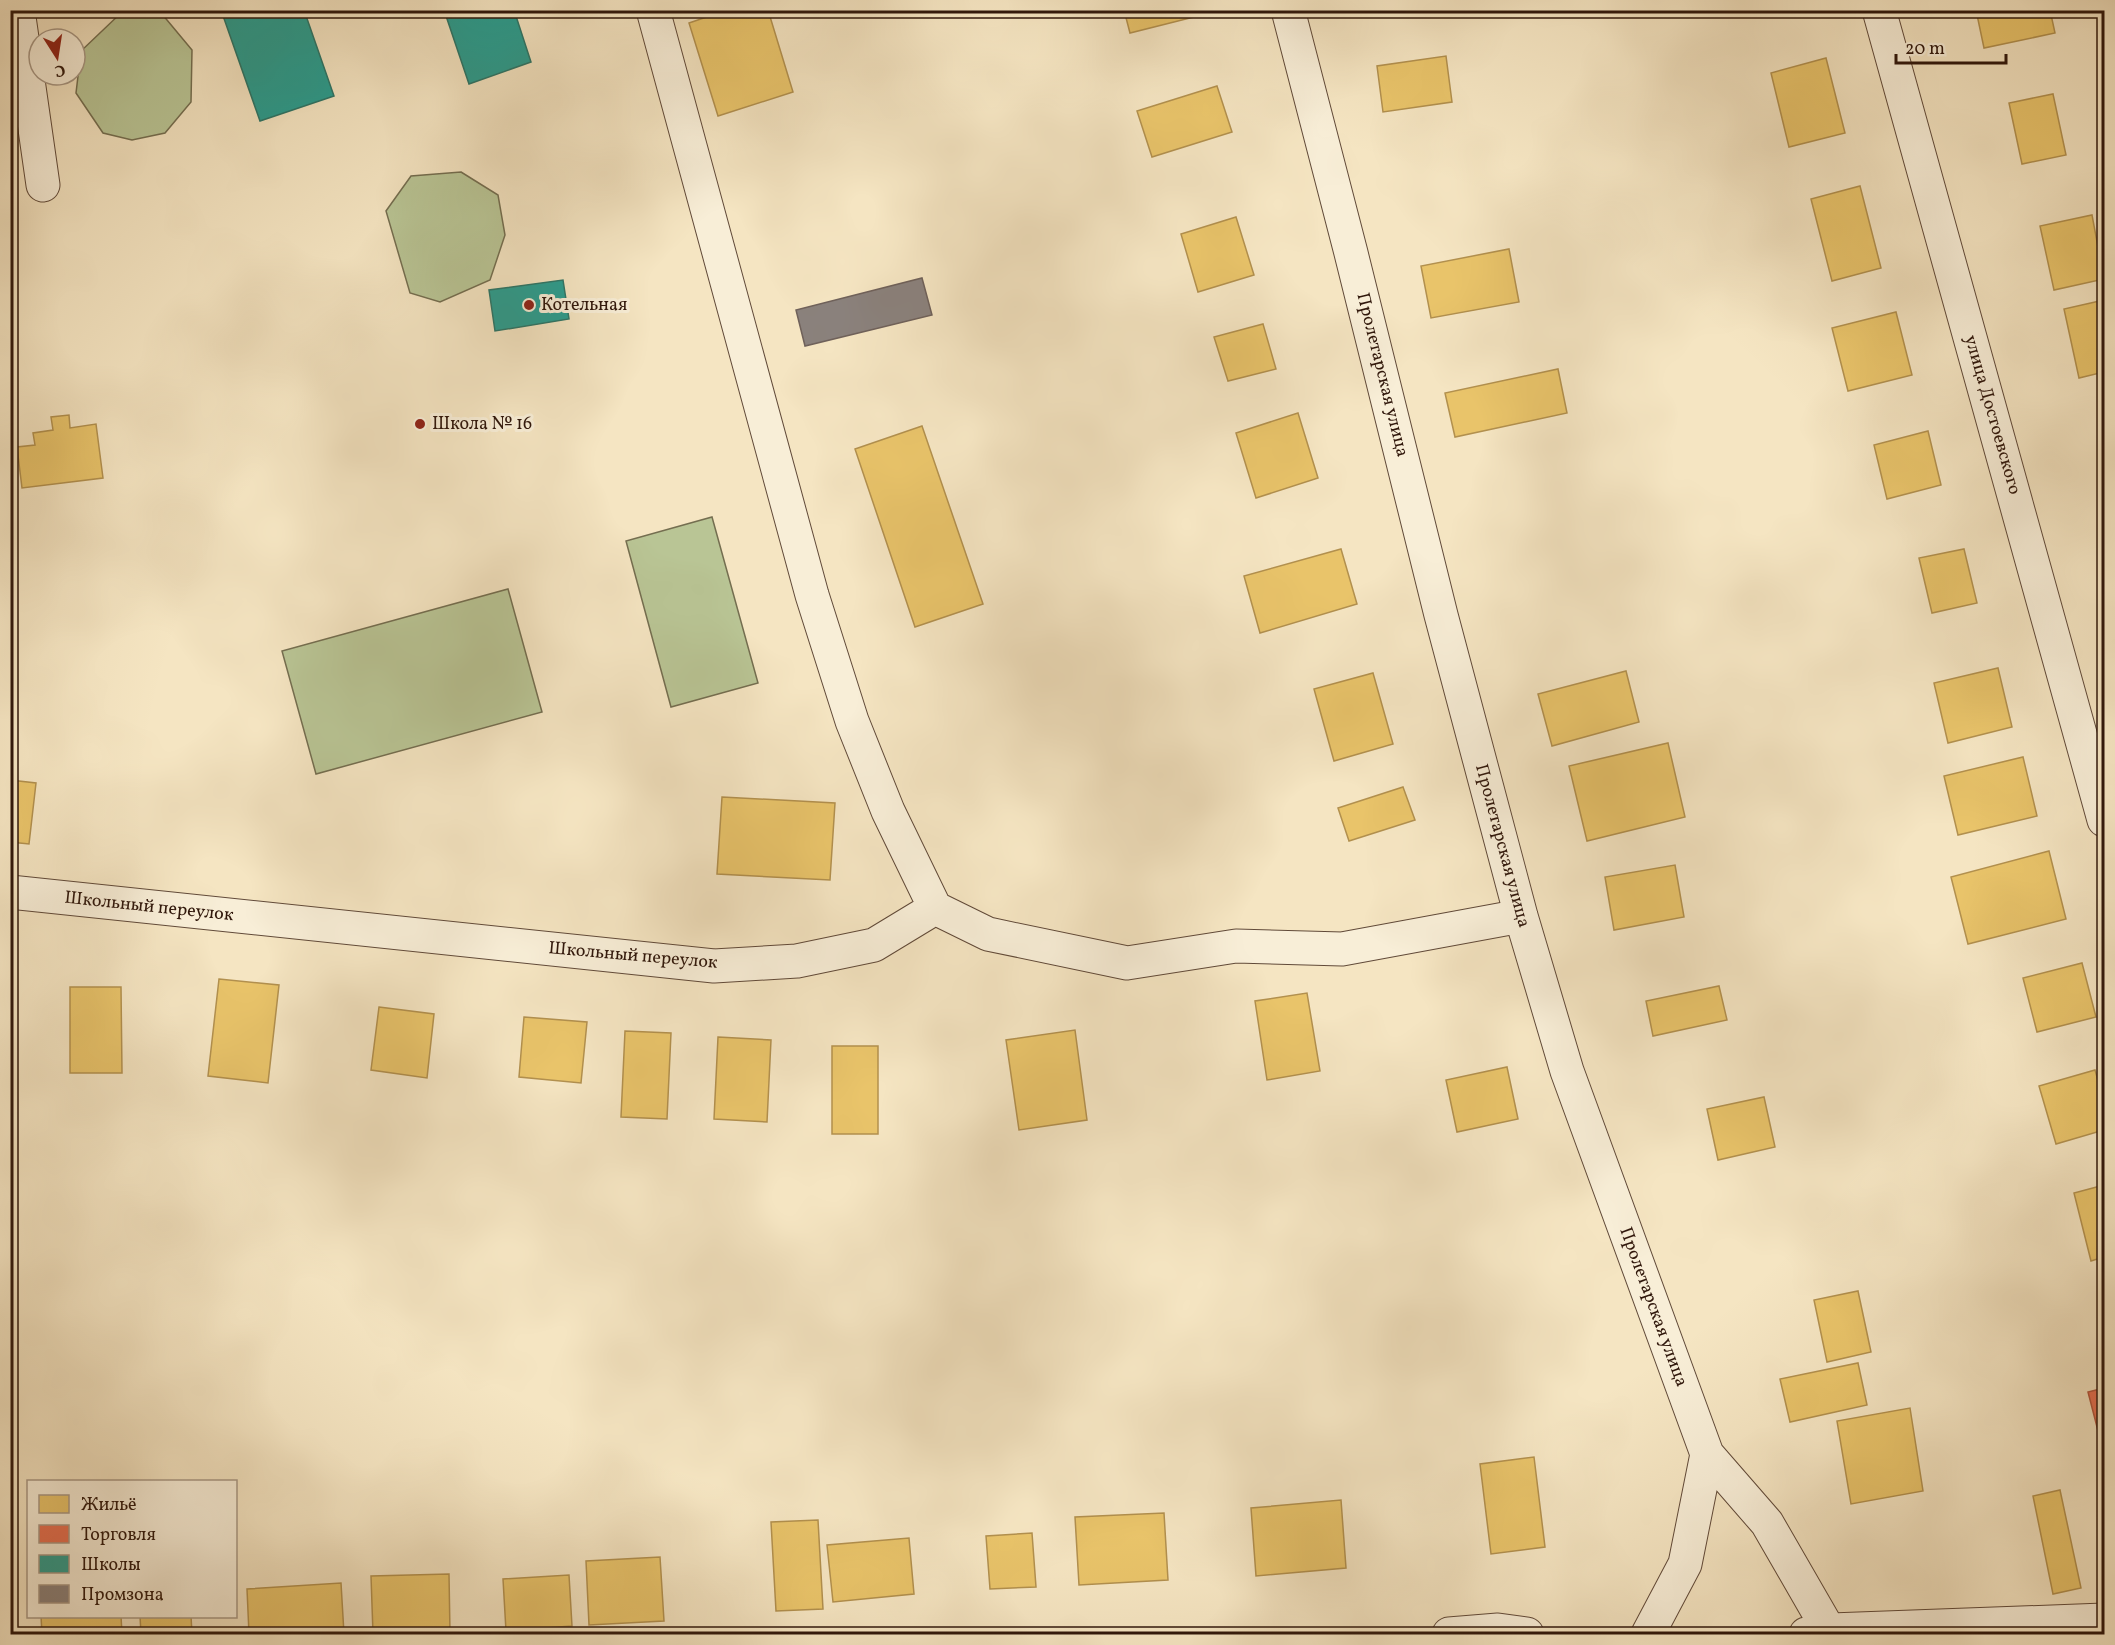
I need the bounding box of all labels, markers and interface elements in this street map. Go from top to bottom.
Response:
north arrow [27,27,87,87]
scale bar [1896,27,2006,65]
text: 20 m [1905,37,1945,62]
text: С [52,58,67,82]
street label: Пролетарская улица [1349,290,1415,460]
place label: Котельная [541,293,627,318]
marker: Котельная [522,298,536,312]
street label: улица Достоевского [1957,332,2027,498]
place label: Школа № 16 [432,412,532,437]
marker: Школа № 16 [413,417,427,431]
street label: Пролетарская улица [1468,761,1536,931]
street label: Школьный переулок [63,886,235,928]
street label: Школьный переулок [547,936,719,976]
street label: Пролетарская улица [1612,1224,1694,1390]
legend [27,1480,237,1618]
text: Жильё [81,1493,137,1518]
text: Торговля [81,1523,156,1548]
text: Школы [81,1553,141,1578]
text: Промзона [81,1583,164,1608]

